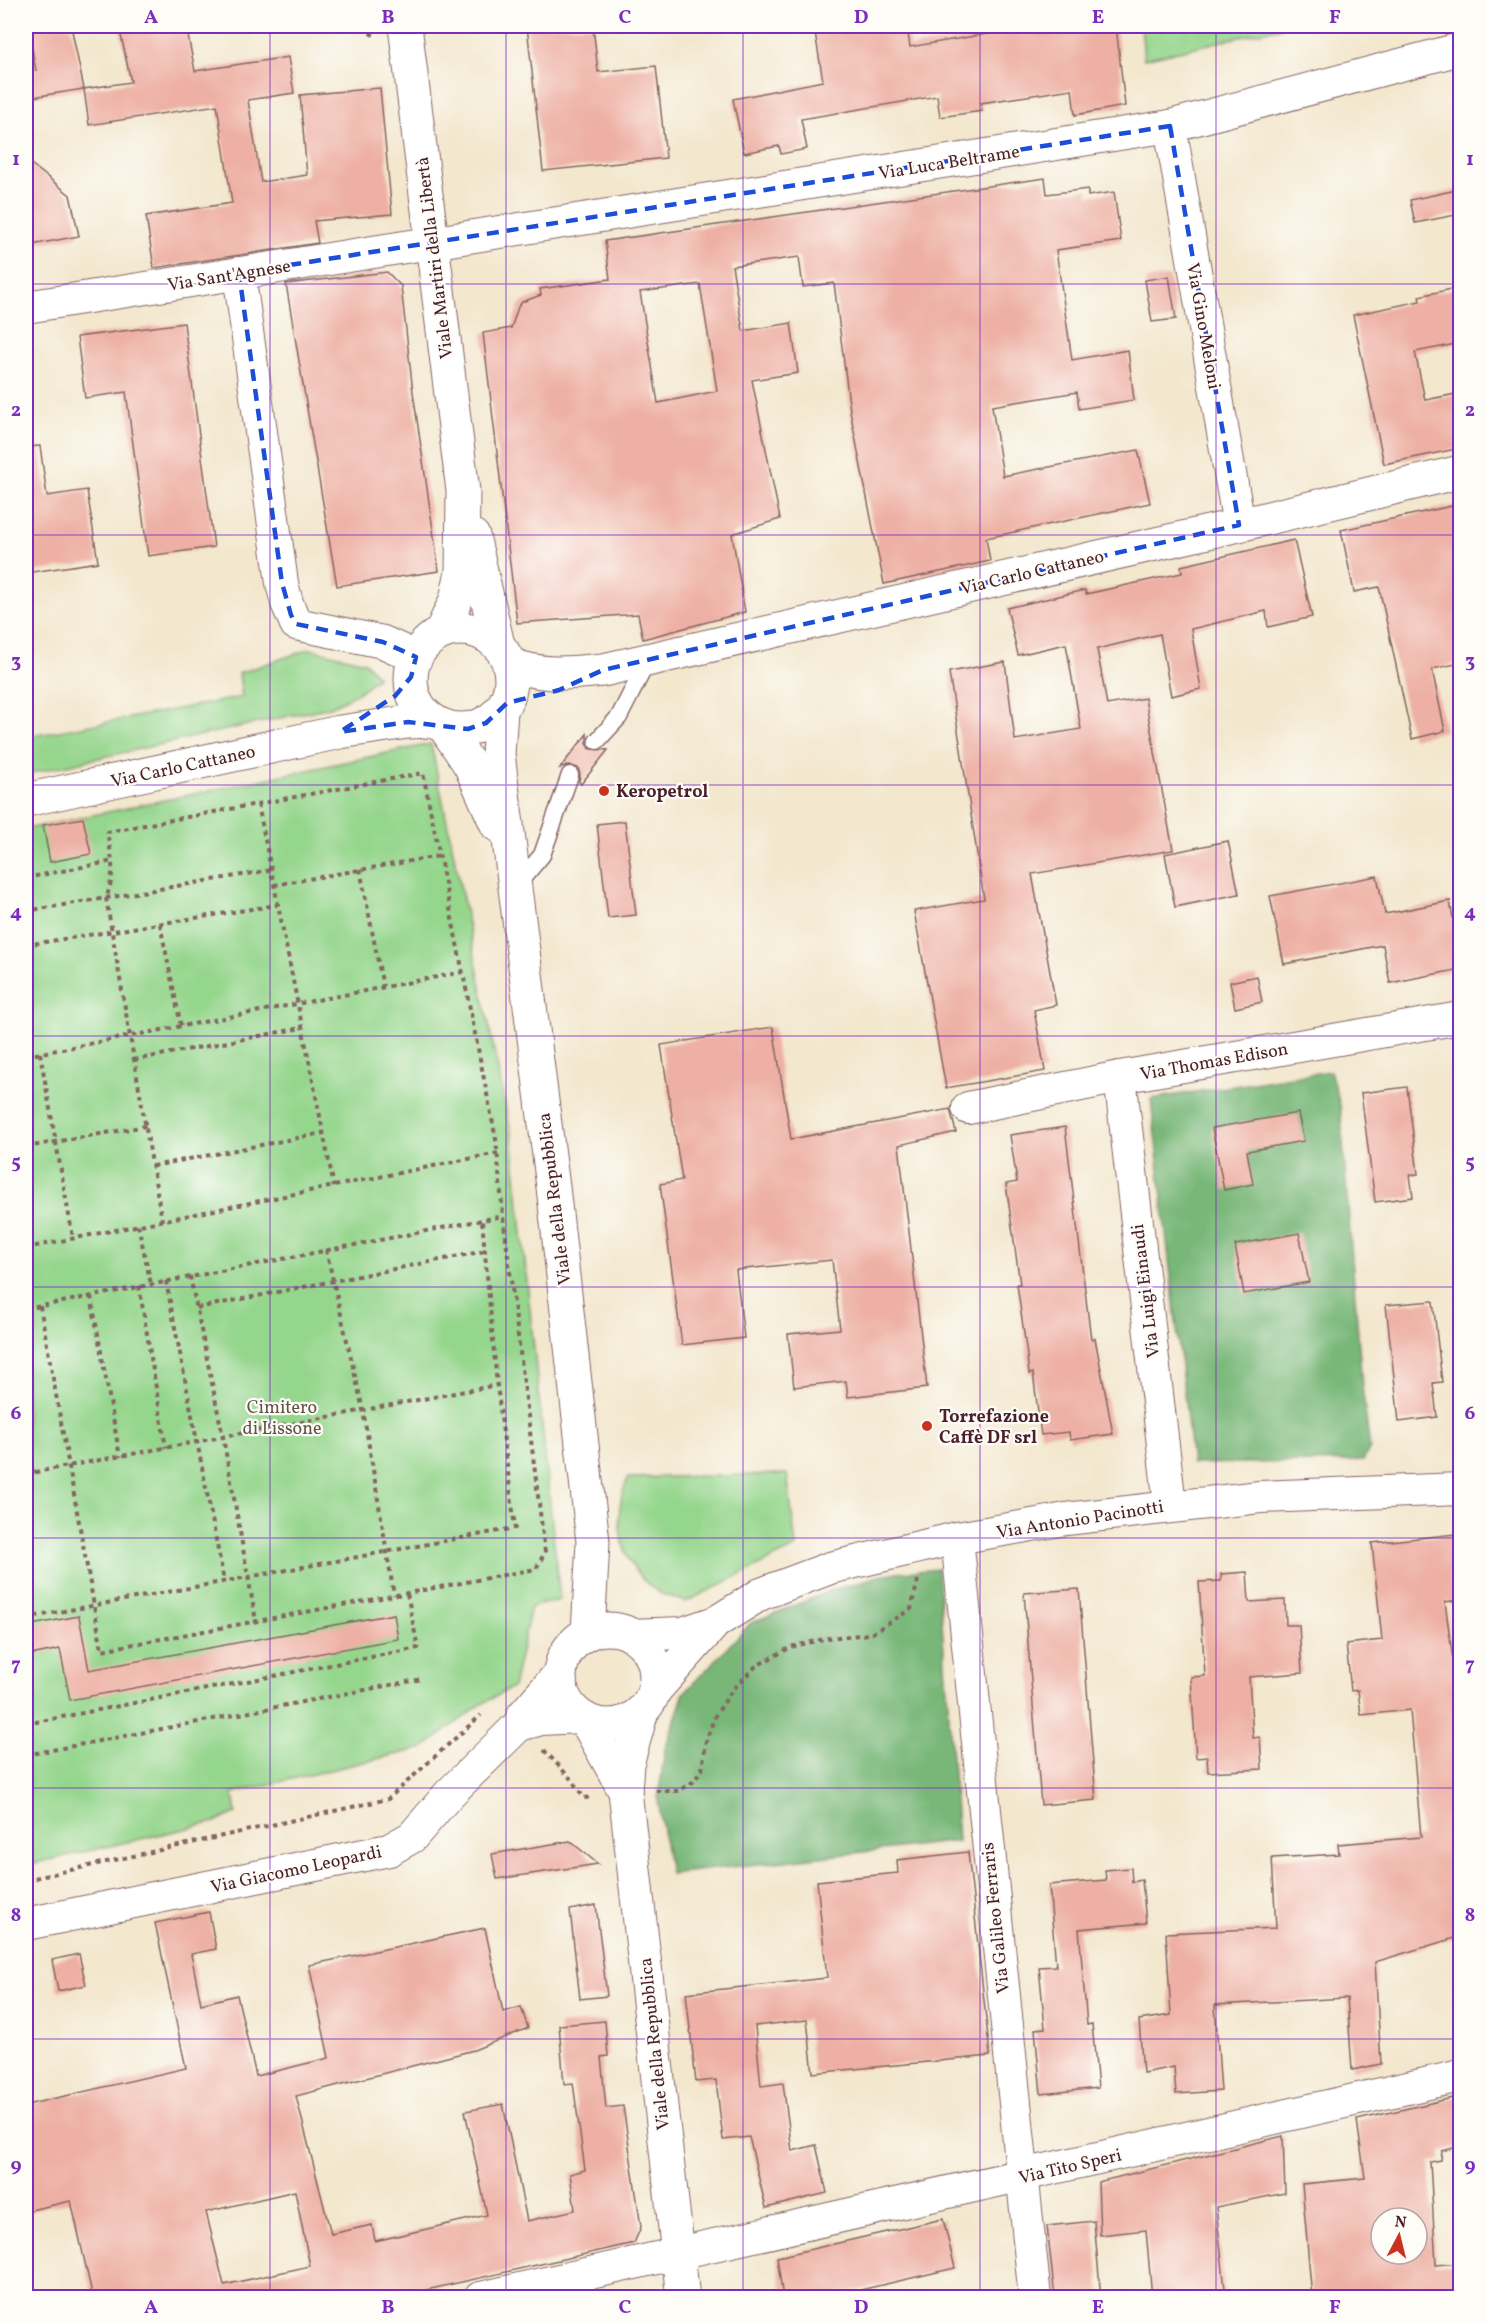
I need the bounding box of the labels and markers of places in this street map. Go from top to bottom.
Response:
place label: Keropetrol [616,780,708,805]
marker: Keropetrol [597,784,611,798]
place label: Torrefazione Caffè DF srl [939,1405,1049,1451]
marker: Torrefazione Caffè DF srl [920,1419,934,1433]

